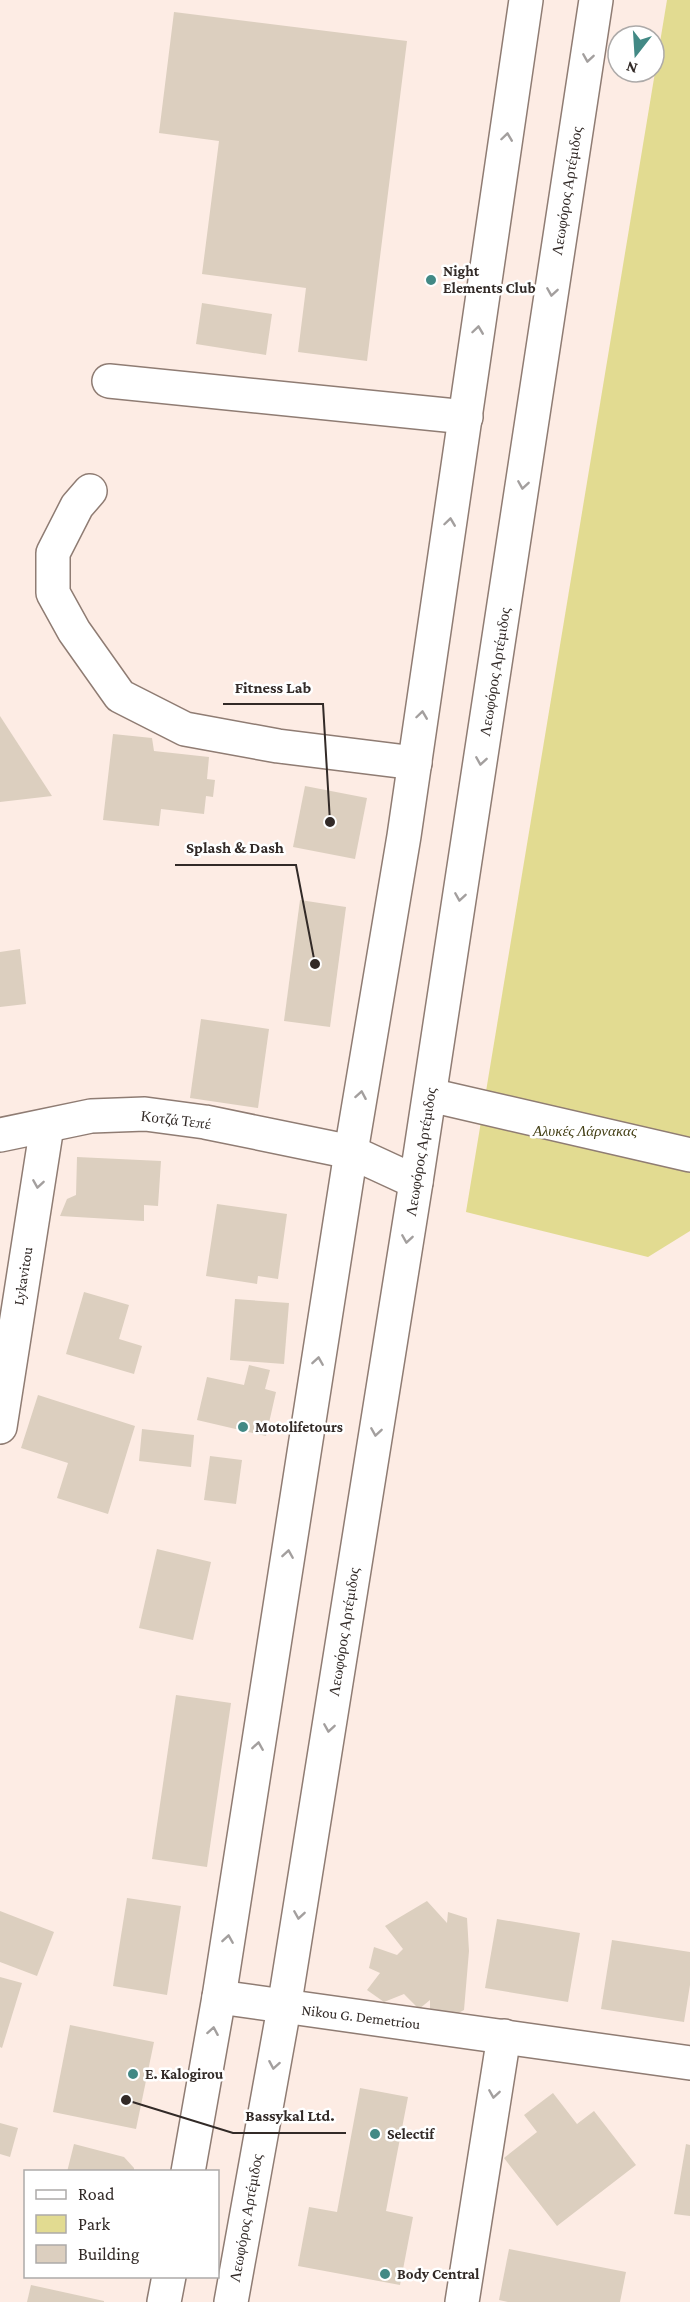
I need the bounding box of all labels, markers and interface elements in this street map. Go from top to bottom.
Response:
north arrow [606,24,666,84]
one-way arrow [582,53,594,62]
text: N [624,58,639,78]
street label: Λεωφόρος Αρτέμιδος [549,125,586,257]
one-way arrow [500,132,512,141]
place label: Night Elements Club [443,263,536,296]
marker: Night Elements Club [424,273,438,287]
one-way arrow [547,288,559,297]
one-way arrow [472,325,484,334]
one-way arrow [517,480,529,490]
one-way arrow [444,518,456,527]
street label: Λεωφόρος Αρτέμιδος [477,606,514,738]
callout: Fitness Lab [223,670,323,704]
text: Fitness Lab [235,679,312,696]
one-way arrow [415,711,427,720]
one-way arrow [476,756,488,765]
callout: Splash & Dash [175,831,296,865]
text: Splash & Dash [186,839,284,856]
one-way arrow [455,892,467,901]
street label: Λεωφόρος Αρτέμιδος [403,1086,440,1218]
one-way arrow [354,1090,366,1099]
street label: Κοτζά Τεπέ [140,1108,212,1132]
park label: Αλυκές Λάρνακας [532,1123,638,1139]
one-way arrow [32,1179,44,1188]
one-way arrow [401,1234,414,1244]
street label: Lykavitou [10,1246,37,1307]
one-way arrow [312,1356,324,1366]
place label: Motolifetours [255,1419,343,1435]
marker: Motolifetours [236,1420,250,1434]
one-way arrow [370,1426,383,1436]
one-way arrow [282,1549,294,1558]
street label: Λεωφόρος Αρτέμιδος [326,1566,363,1698]
one-way arrow [323,1723,335,1733]
one-way arrow [252,1742,264,1751]
one-way arrow [293,1910,306,1920]
one-way arrow [222,1935,234,1944]
street label: Nikou G. Demetriou [301,2002,421,2032]
one-way arrow [206,2027,219,2037]
one-way arrow [268,2060,281,2070]
place label: E. Kalogirou [145,2066,224,2082]
marker: E. Kalogirou [126,2067,140,2081]
one-way arrow [489,2089,501,2098]
callout: Bassykal Ltd. [233,2099,346,2133]
text: Bassykal Ltd. [245,2107,335,2124]
place label: Selectif [387,2126,435,2142]
marker: Selectif [368,2127,382,2141]
street label: Λεωφόρος Αρτέμιδος [227,2152,266,2284]
legend [24,2170,219,2278]
text: Road [78,2184,115,2204]
text: Park [78,2214,110,2234]
text: Building [78,2244,140,2264]
place label: Body Central [397,2266,480,2282]
marker: Body Central [378,2267,392,2281]

